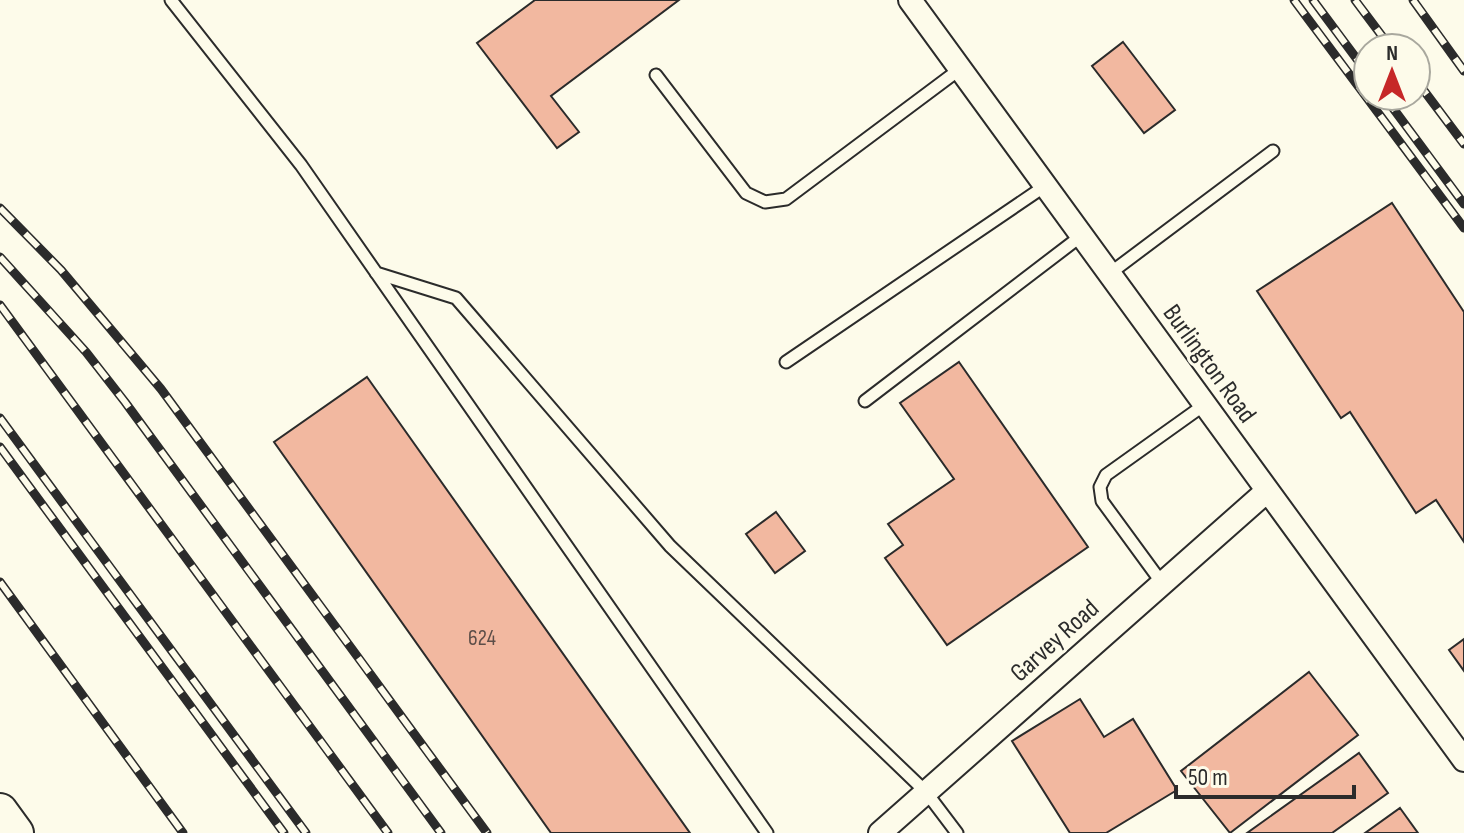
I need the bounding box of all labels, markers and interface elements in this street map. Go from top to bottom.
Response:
north arrow [1352,32,1432,112]
text: N [1386,40,1398,67]
street label: Burlington Road [1156,299,1262,429]
street label: Garvey Road [1004,593,1106,689]
house number: 624 [468,625,496,652]
scale bar [1176,749,1354,799]
text: 50 m [1188,763,1228,792]

